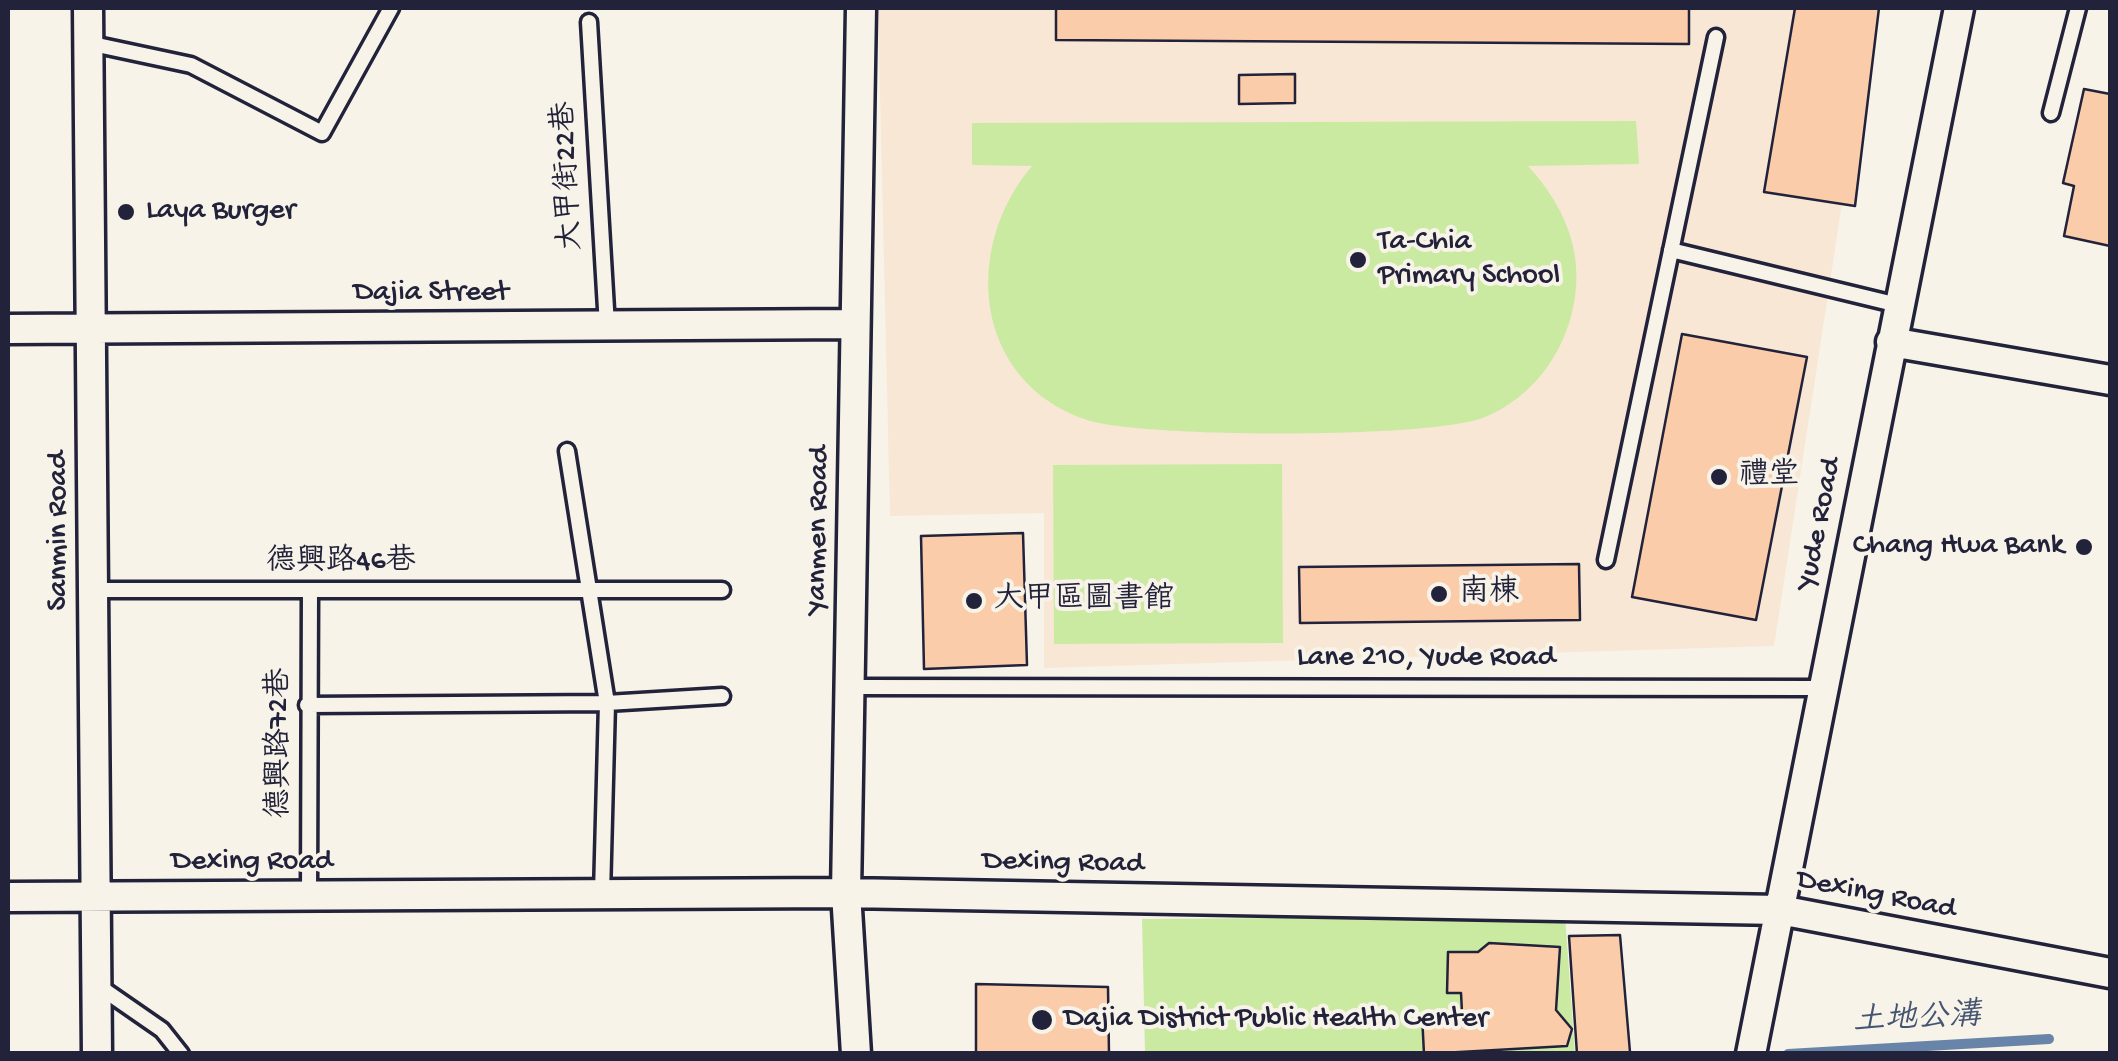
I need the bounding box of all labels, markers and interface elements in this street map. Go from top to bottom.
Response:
street label: 大甲街22巷 [548,100,592,252]
place label: Laya Burger [146,194,295,230]
marker: Laya Burger [115,201,137,223]
place label: Ta-Chia Primary School [1378,225,1560,296]
marker: Ta-Chia Primary School [1347,249,1369,271]
street label: Dajia Street [353,276,509,312]
street label: Yanmen Road [801,445,839,615]
street label: Sanmin Road [42,451,78,611]
street label: Yude Road [1791,455,1851,593]
place label: 禮堂 [1739,459,1799,495]
marker: 禮堂 [1708,466,1730,488]
place label: Chang Hwa Bank [1853,529,2064,565]
marker: Chang Hwa Bank [2073,536,2095,558]
street label: 德興路46巷 [266,545,416,581]
place label: 南棟 [1459,576,1519,612]
place label: 大甲區圖書館 [994,583,1174,619]
marker: 南棟 [1428,583,1450,605]
marker: 大甲區圖書館 [963,590,985,612]
street label: Lane 210, Yude Road [1297,641,1555,677]
street label: 德興路72巷 [263,668,299,818]
street label: Dexing Road [171,845,333,881]
street label: Dexing Road [982,845,1144,883]
street label: Dexing Road [1793,863,1959,929]
water label: 土地公溝 [1852,998,1982,1044]
place label: Dajia District Public Health Center [1064,1002,1488,1038]
marker: Dajia District Public Health Center [1029,1007,1055,1033]

